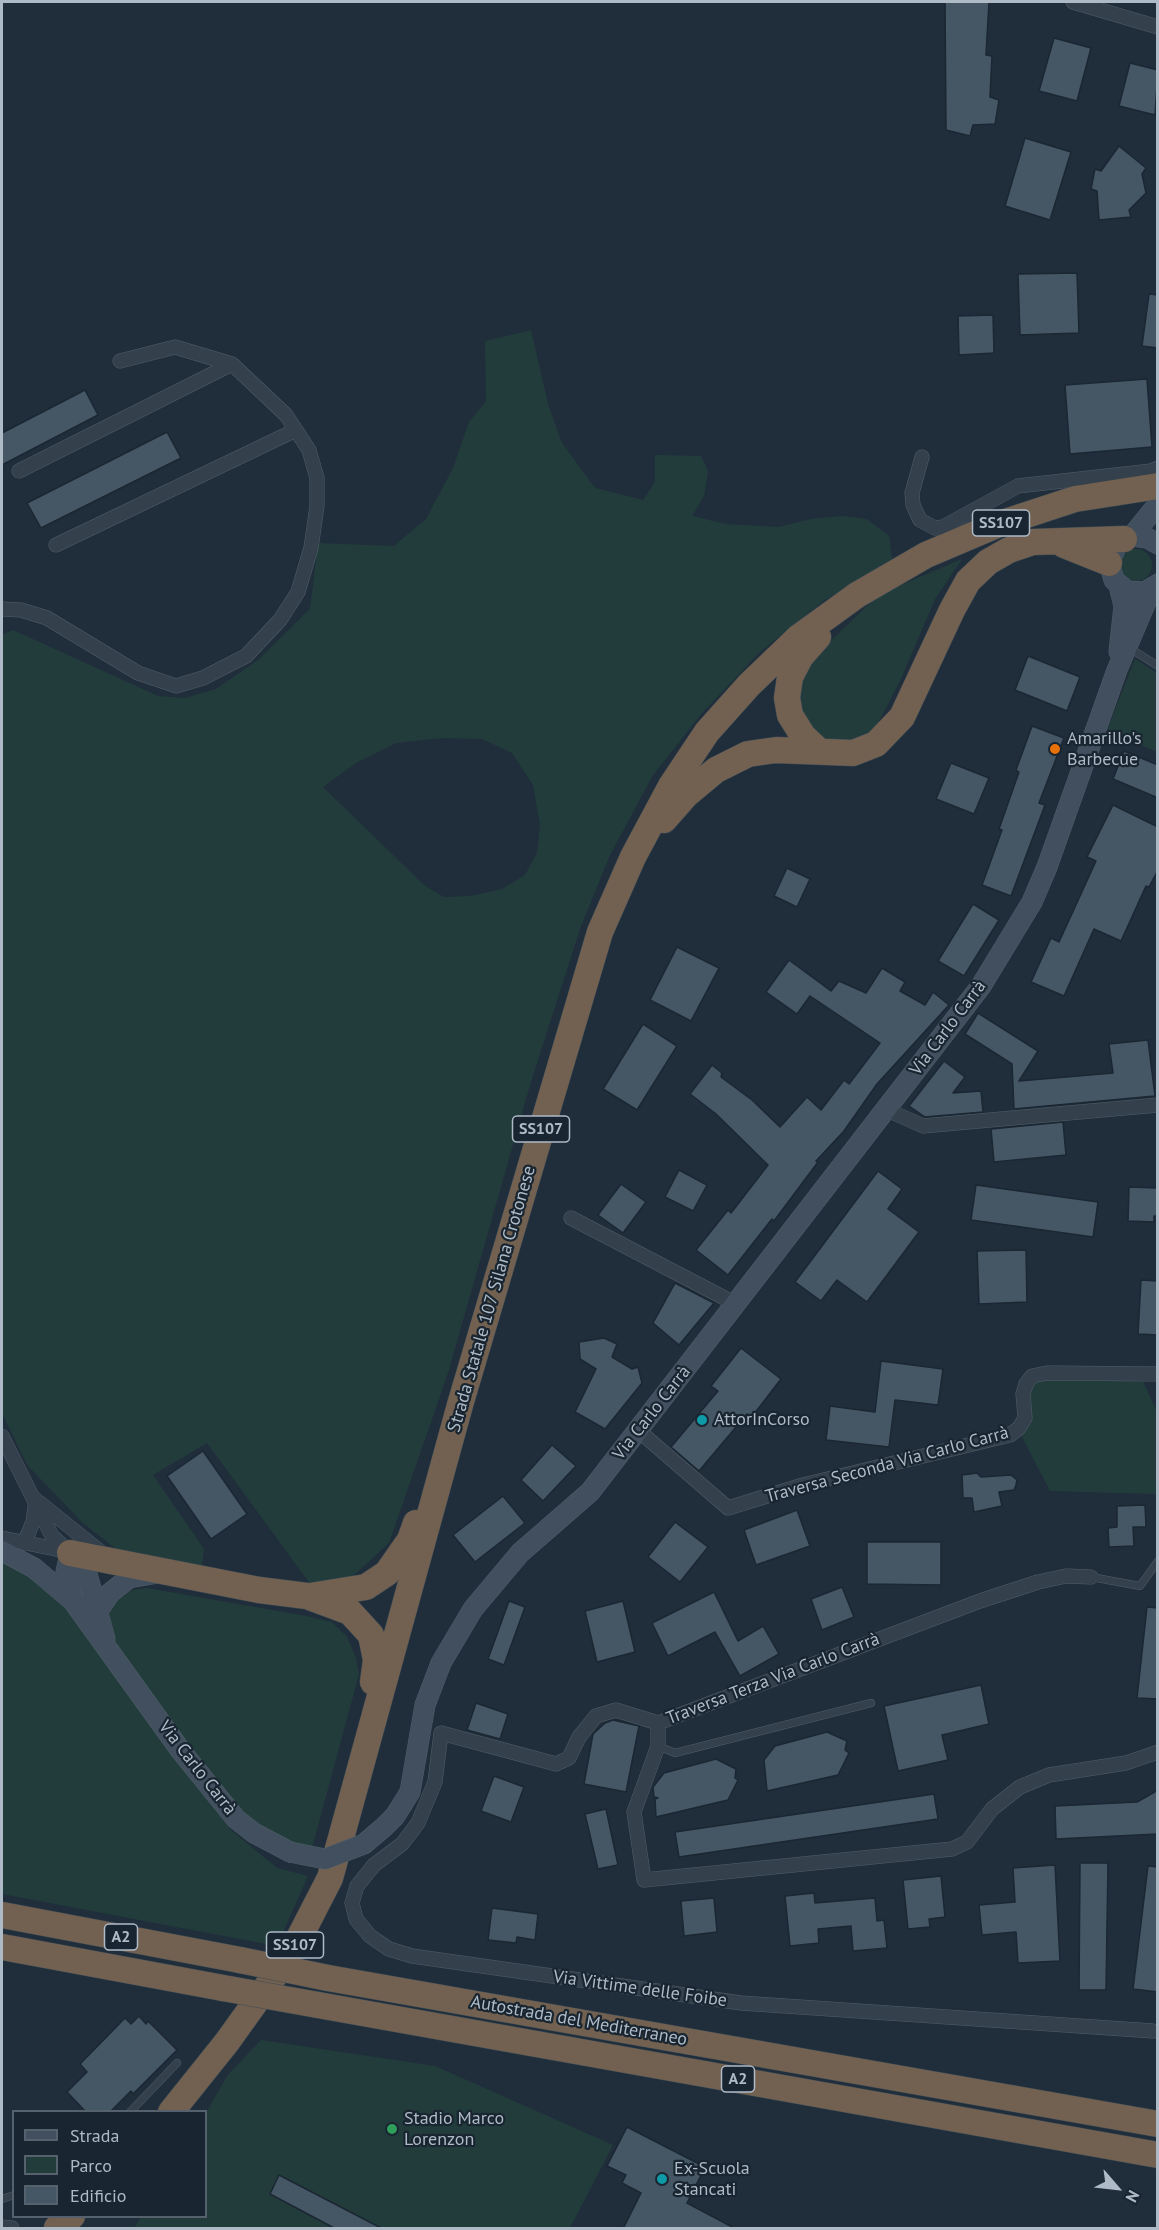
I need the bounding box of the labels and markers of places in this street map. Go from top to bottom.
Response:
place label: Amarillo's Barbecue [1067,728,1142,771]
marker: Amarillo's Barbecue [1048,742,1062,756]
place label: AttorInCorso [714,1409,810,1431]
marker: AttorInCorso [695,1413,709,1427]
place label: Stadio Marco Lorenzon [404,2108,504,2150]
marker: Stadio Marco Lorenzon [385,2122,399,2136]
place label: Ex-Scuola Stancati [674,2158,750,2200]
marker: Ex-Scuola Stancati [655,2172,669,2186]

